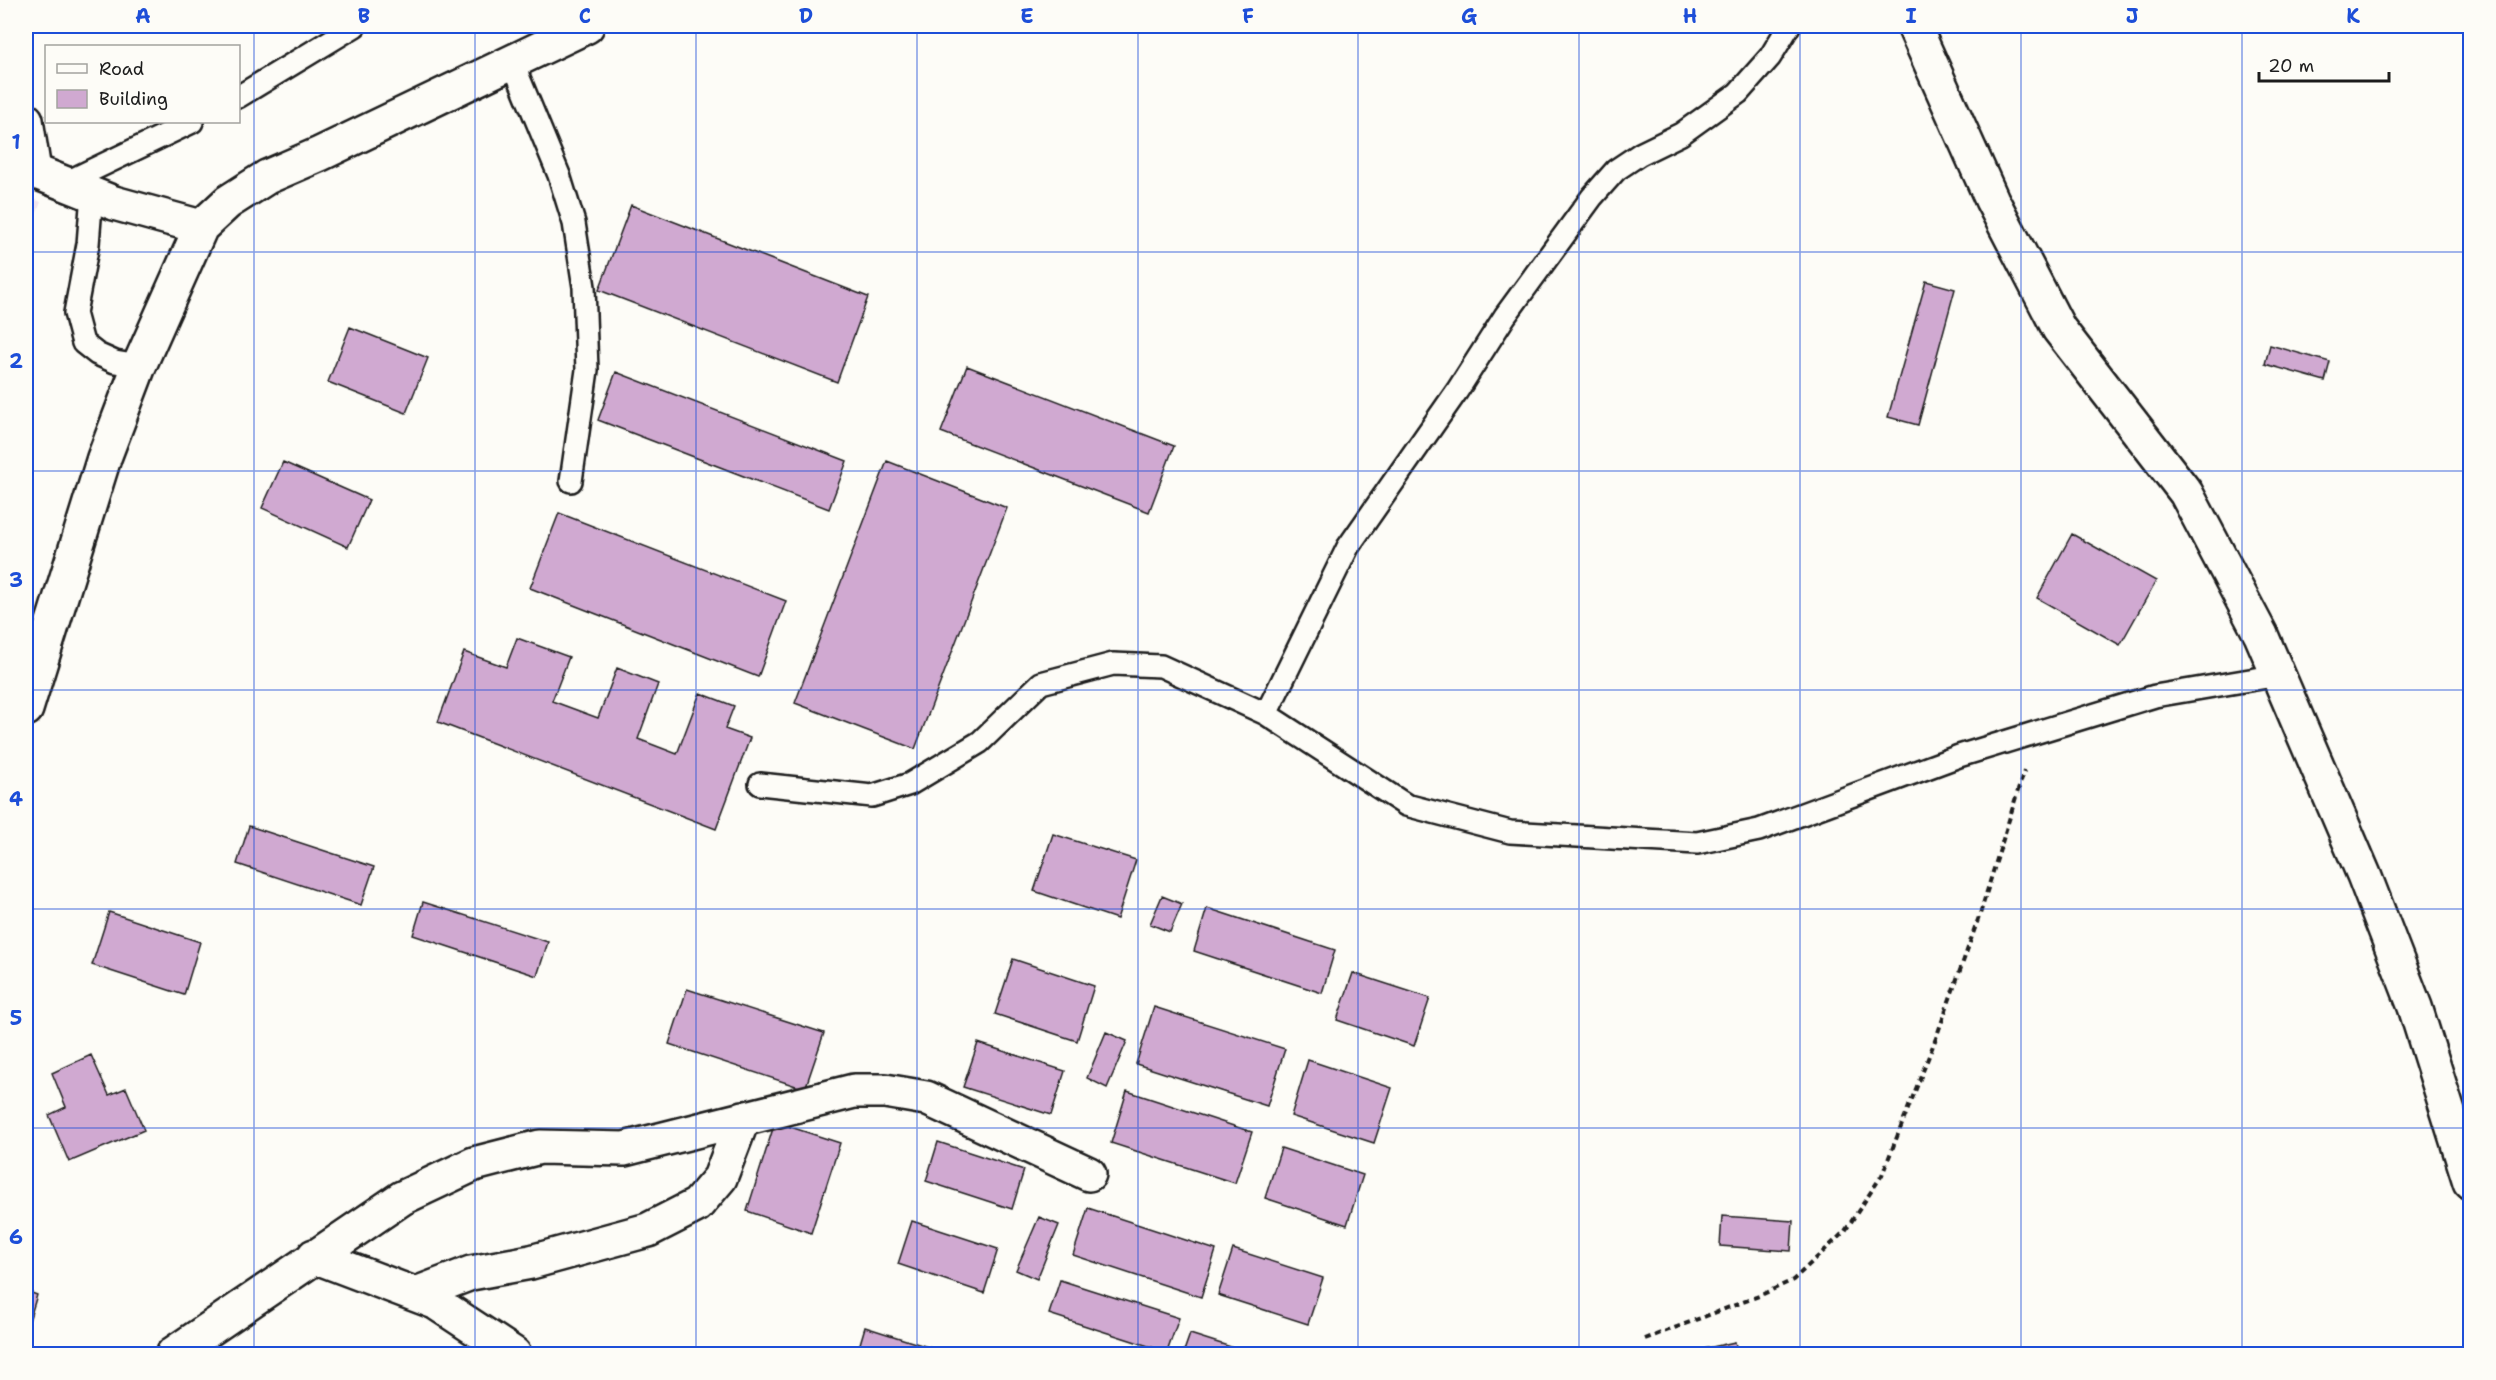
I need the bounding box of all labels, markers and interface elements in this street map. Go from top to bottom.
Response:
text: A [135,3,151,29]
text: B [358,3,370,29]
text: C [579,3,591,29]
text: D [799,3,813,29]
text: E [1020,3,1034,29]
text: F [1242,3,1254,29]
text: G [1461,3,1477,29]
text: H [1683,3,1697,29]
text: I [1905,3,1917,29]
text: J [2126,3,2139,29]
text: K [2346,3,2360,29]
legend [45,45,240,123]
scale bar [2259,45,2390,83]
text: 20 m [2268,54,2314,78]
text: Road [99,57,144,81]
text: Building [99,87,168,111]
text: 1 [11,129,21,155]
text: 2 [9,348,23,374]
text: 3 [9,567,23,593]
text: 4 [9,786,23,812]
text: 5 [10,1005,22,1031]
text: 6 [9,1224,23,1250]

